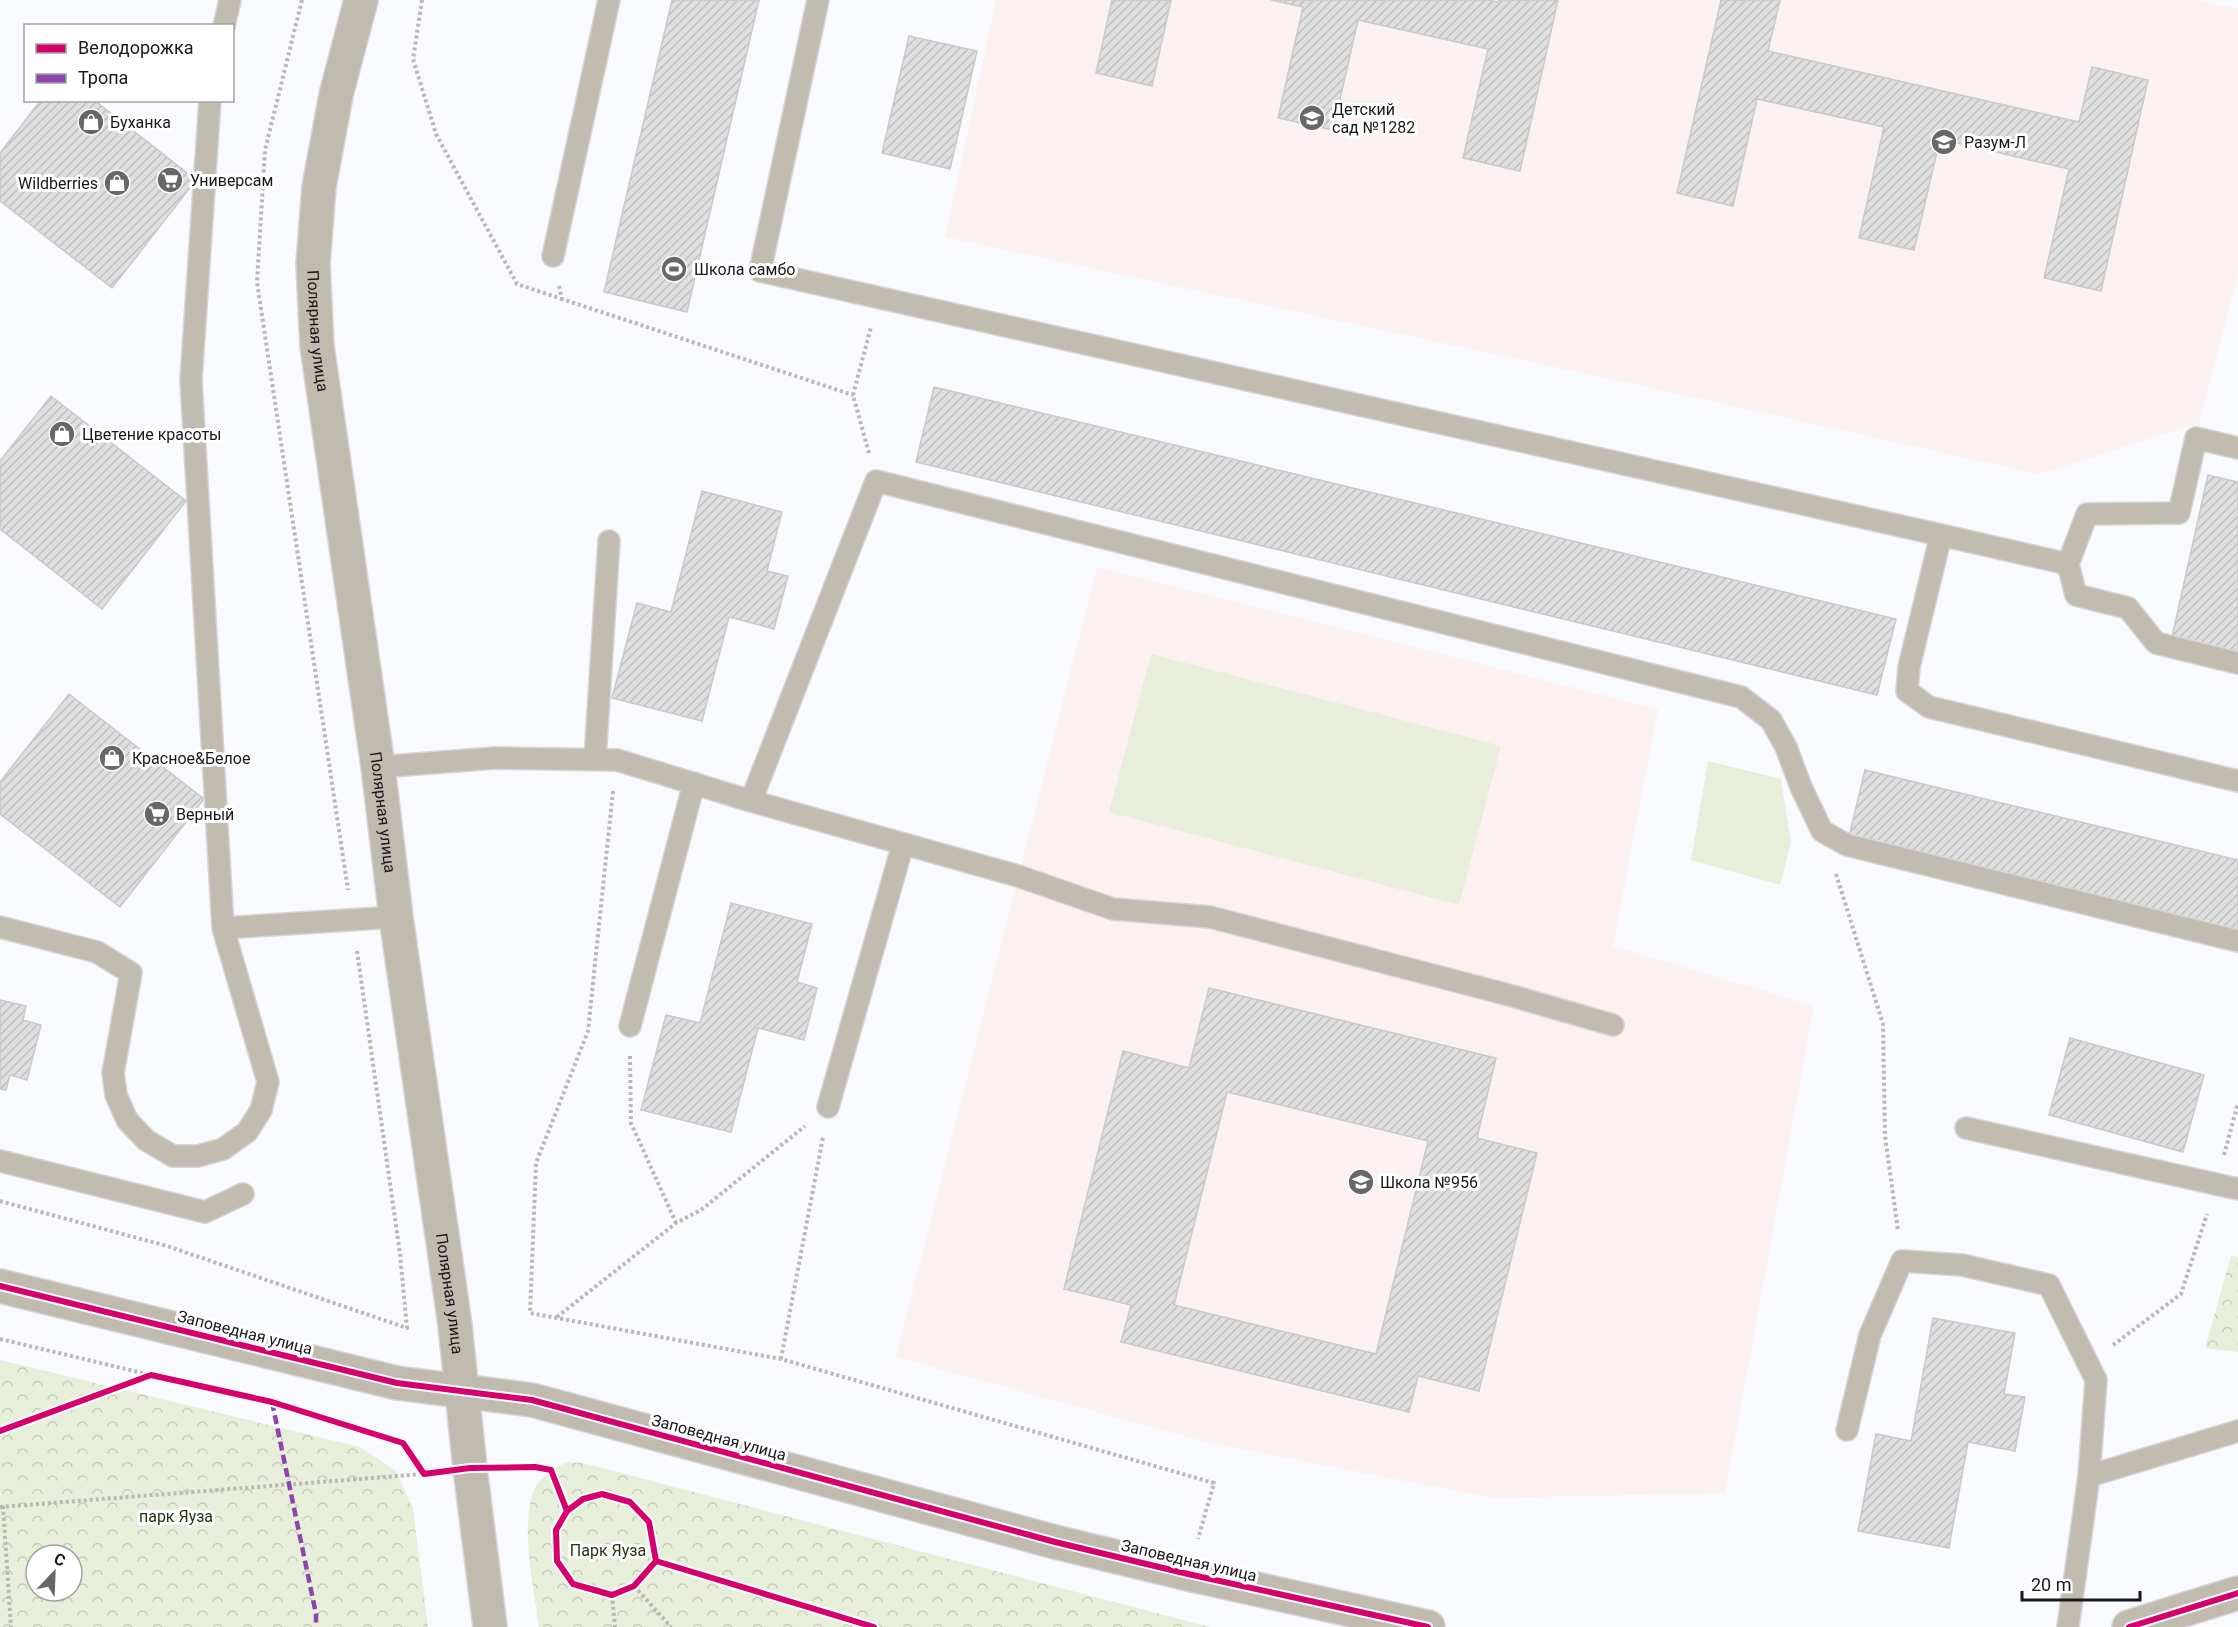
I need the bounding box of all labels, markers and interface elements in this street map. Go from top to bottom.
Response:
legend [24,24,234,102]
text: Велодорожка [78,37,193,58]
text: Тропа [78,67,128,88]
place label: Детский сад №1282 [1332,100,1415,137]
school or university icon: Детский сад №1282 [1297,103,1327,133]
shop icon: Буханка [76,107,106,137]
place label: Буханка [110,113,171,132]
school or university icon: Разум-Л [1929,127,1959,157]
place label: Разум-Л [1964,133,2026,152]
supermarket icon: Универсам [155,165,185,195]
shop icon: Wildberries [102,168,132,198]
place label: Универсам [190,171,273,190]
place label: Wildberries [18,174,98,193]
sports icon: Школа самбо [659,254,689,284]
place label: Школа самбо [694,260,795,279]
street label: Полярная улица [303,270,332,393]
shop icon: Цветение красоты [47,419,77,449]
place label: Цветение красоты [82,425,222,444]
shop icon: Красное&Белое [97,743,127,773]
place label: Красное&Белое [132,749,250,768]
street label: Полярная улица [366,750,400,874]
supermarket icon: Верный [142,799,172,829]
place label: Верный [176,805,234,824]
school or university icon: Школа №956 [1346,1167,1376,1197]
place label: Школа №956 [1380,1173,1478,1192]
street label: Полярная улица [432,1232,467,1355]
street label: Заповедная улица [175,1307,314,1358]
street label: Заповедная улица [650,1410,788,1465]
park label: парк Яуза [139,1507,213,1526]
street label: Заповедная улица [1119,1536,1258,1585]
park label: Парк Яуза [570,1541,646,1560]
north arrow [24,1543,84,1603]
text: С [51,1549,68,1570]
scale bar [2022,1564,2140,1602]
text: 20 m [2031,1574,2071,1595]

